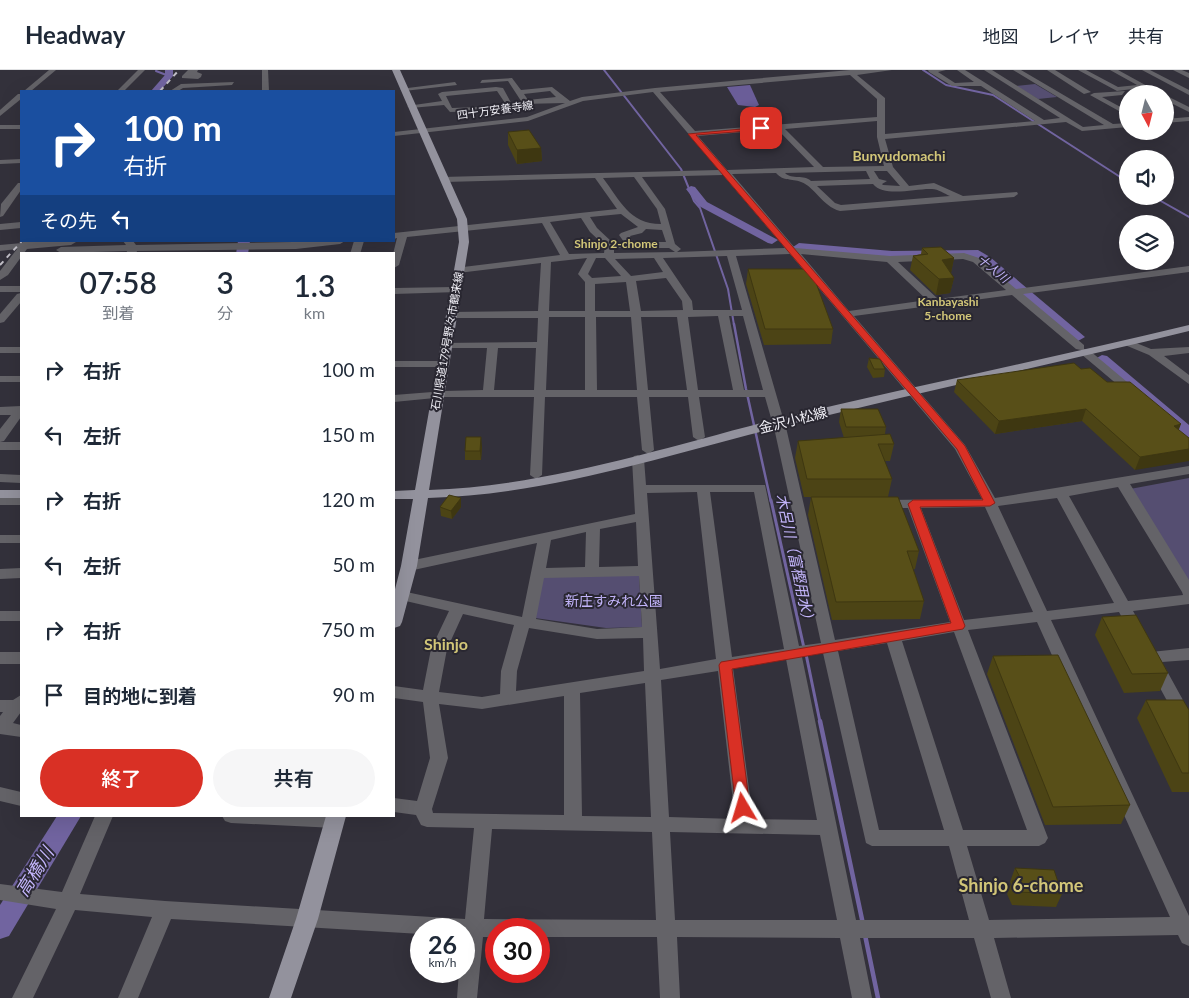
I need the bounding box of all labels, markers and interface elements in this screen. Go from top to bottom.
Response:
text: Headway [25,20,125,49]
text: 地図 [983,25,1019,47]
text: レイヤ [1047,25,1100,47]
text: 共有 [1128,25,1164,47]
north arrow [1119,85,1174,140]
map controls [1119,85,1174,270]
street label: 四十万安養寺線 [456,98,534,121]
text: 100 m [123,106,222,148]
pin [740,107,782,149]
icon: right [40,110,105,175]
icon: arrive [747,114,775,142]
district label: Bunyudomachi [853,147,946,164]
button: sound [1119,150,1174,205]
text: 右折 [123,152,167,179]
icon: left [107,205,135,233]
text: その先 [40,209,97,232]
button: layers [1119,215,1174,270]
district label: Shinjo 2-chome [574,236,658,251]
water label: 十人川 [975,251,1014,287]
text: 07:58 [80,264,157,300]
text: 3 [216,264,234,300]
text: 1.3 [293,267,335,303]
street label: 石川県道179号野々市鶴来線 [428,271,465,411]
district label: Kanbayashi 5-chome [917,294,979,323]
text: 到着 [102,303,134,322]
text: 分 [217,303,233,322]
text: km [304,303,325,322]
icon: right [40,356,68,384]
text: 100 m [321,358,375,381]
text: 右折 [83,359,121,382]
street label: 金沢小松線 [757,403,829,436]
icon: left [40,421,68,449]
text: 150 m [321,423,375,446]
text: 左折 [83,424,121,447]
icon: right [40,486,68,514]
text: 120 m [321,488,375,511]
text: 右折 [83,489,121,512]
water label: 木呂川（富樫用水） [773,492,819,628]
icon: left [40,551,68,579]
text: 50 m [332,553,375,576]
text: 左折 [83,554,121,577]
park label: 新庄すみれ公園 [565,592,663,609]
icon: right [40,616,68,644]
text: 750 m [321,618,375,641]
text: 右折 [83,619,121,642]
district label: Shinjo [424,634,468,653]
icon: arrive [40,681,68,709]
text: 90 m [332,683,375,706]
text: 目的地に到着 [83,684,197,707]
button: 終了 [40,749,203,807]
button: 共有 [213,749,375,807]
position arrow [716,781,768,833]
water label: 高橋川 [11,841,59,900]
district label: Shinjo 6-chome [959,874,1084,896]
speed limit sign: 30 [485,918,550,983]
text: 26 [428,929,457,959]
text: km/h [428,955,457,970]

